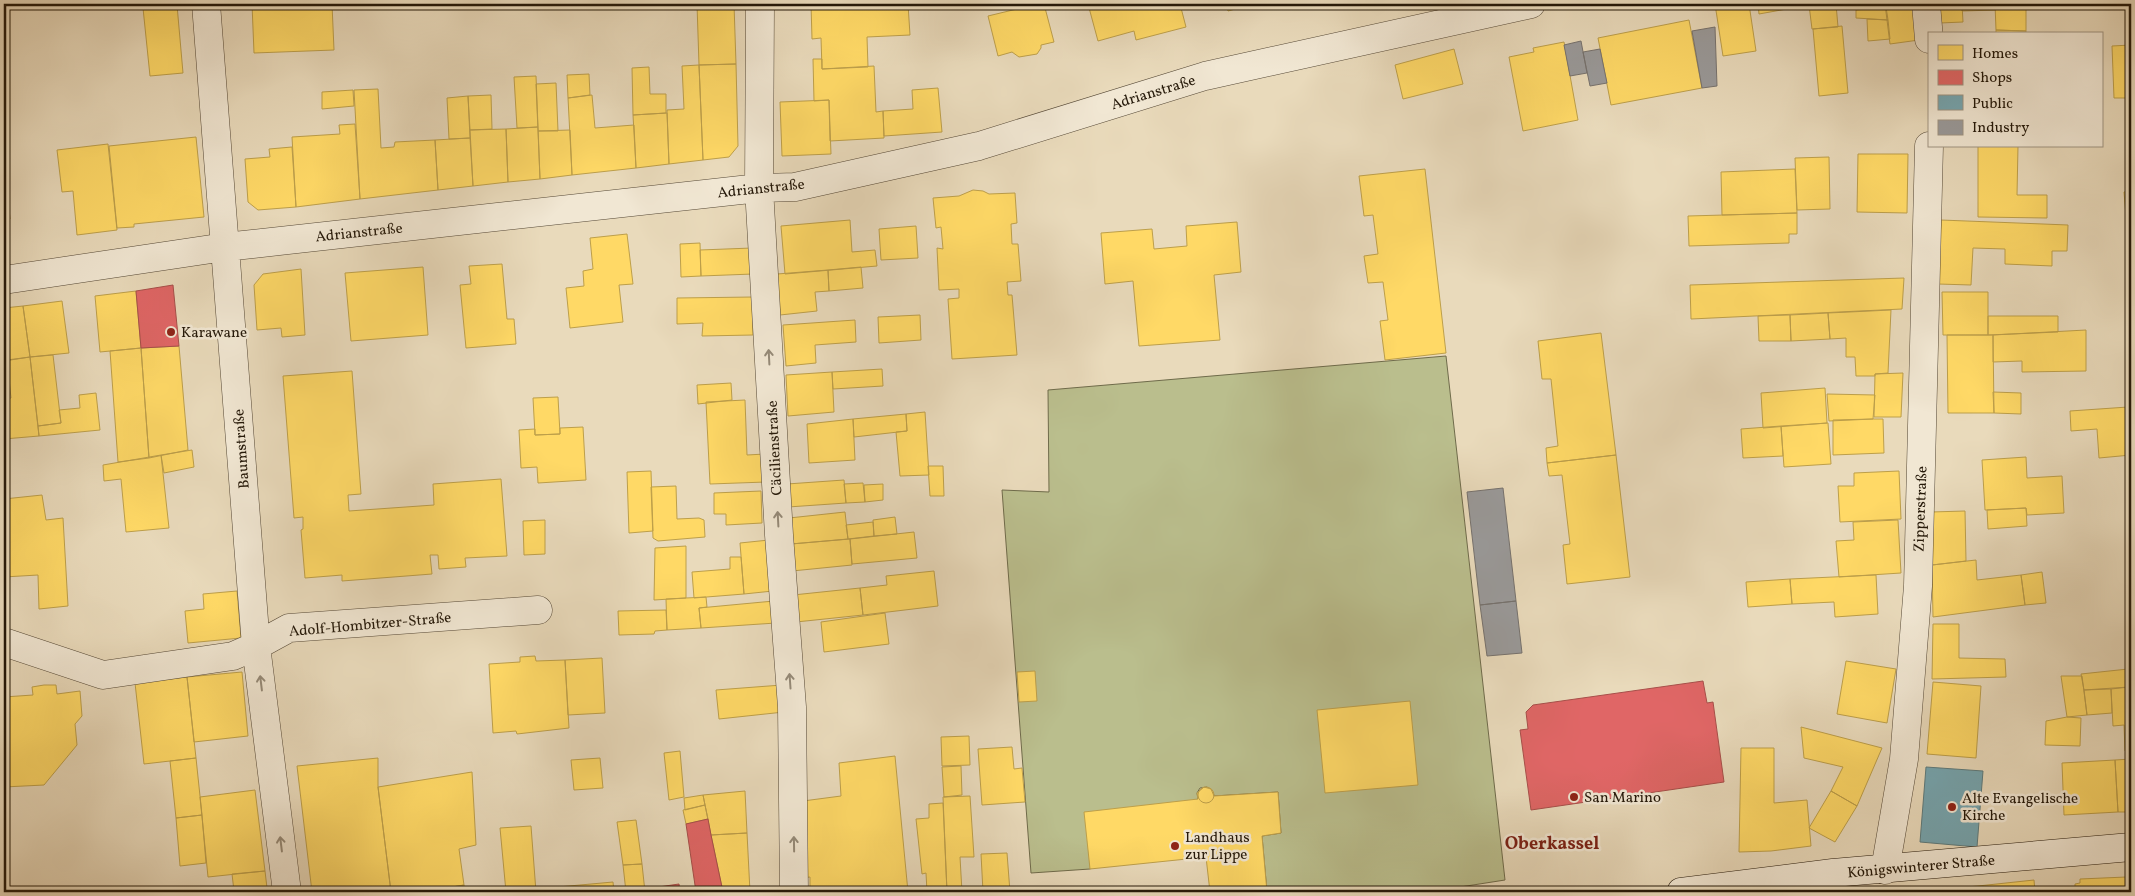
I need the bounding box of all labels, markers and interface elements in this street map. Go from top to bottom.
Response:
legend [1928,32,2102,148]
text: Homes [1972,44,2018,65]
text: Shops [1972,68,2012,89]
street label: Adrianstraße [1109,71,1198,116]
text: Public [1972,94,2013,115]
text: Industry [1972,118,2029,139]
street label: Adrianstraße [717,174,806,205]
street label: Adrianstraße [315,218,404,249]
place label: Karawane [181,323,247,344]
marker: Karawane [165,326,177,338]
one-way arrow [764,349,773,365]
street label: Cäcilienstraße [763,400,788,496]
street label: Baumstraße [229,408,256,490]
street label: Zipperstraße [1910,466,1933,552]
one-way arrow [774,511,783,527]
street label: Adolf-Hombitzer-Straße [288,608,452,643]
one-way arrow [785,673,795,689]
one-way arrow [256,675,266,691]
place label: San Marino [1584,788,1661,809]
place label: Alte Evangelische Kirche [1962,789,2078,827]
marker: San Marino [1568,791,1580,803]
marker: Alte Evangelische Kirche [1946,801,1958,813]
place label: Landhaus zur Lippe [1185,828,1250,866]
district label: Oberkassel [1505,832,1599,857]
one-way arrow [276,836,286,852]
one-way arrow [789,836,799,852]
marker: Landhaus zur Lippe [1169,840,1181,852]
street label: Königswinterer Straße [1846,851,1996,884]

